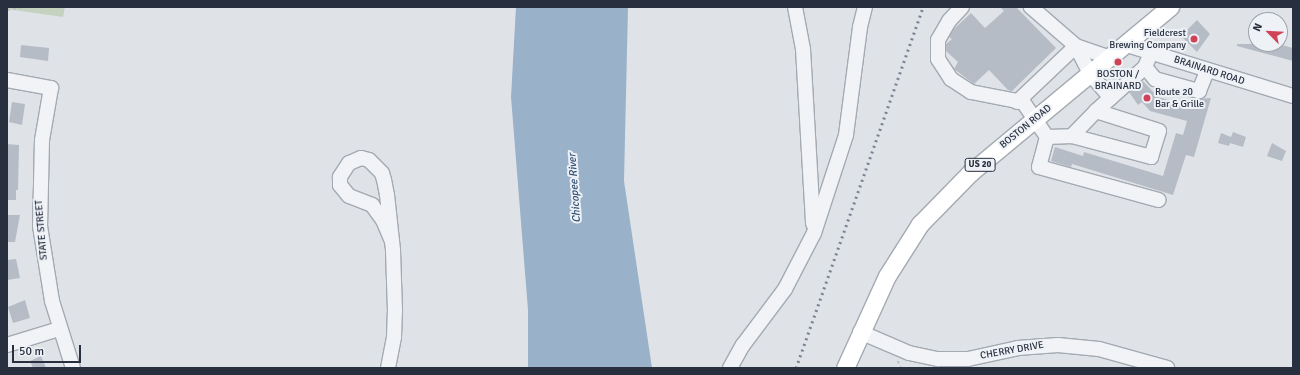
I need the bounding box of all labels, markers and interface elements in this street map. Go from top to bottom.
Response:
north arrow [1248,12,1288,52]
text: N [1250,21,1265,33]
place label: Fieldcrest Brewing Company [1109,27,1186,50]
marker: Fieldcrest Brewing Company [1189,34,1199,44]
street label: BRAINARD ROAD [1172,54,1246,88]
marker: BOSTON / BRAINARD [1113,57,1123,67]
place label: BOSTON / BRAINARD [1095,68,1141,92]
place label: Route 20 Bar & Grille [1155,86,1204,110]
marker: Route 20 Bar & Grille [1142,93,1152,103]
street label: BOSTON ROAD [998,103,1054,151]
water label: Chicopee River [566,153,584,223]
road number: US 20 [964,158,996,172]
street label: STATE STREET [33,199,51,261]
scale bar [14,337,83,363]
street label: CHERRY DRIVE [979,340,1045,362]
text: 50 m [19,344,44,359]

